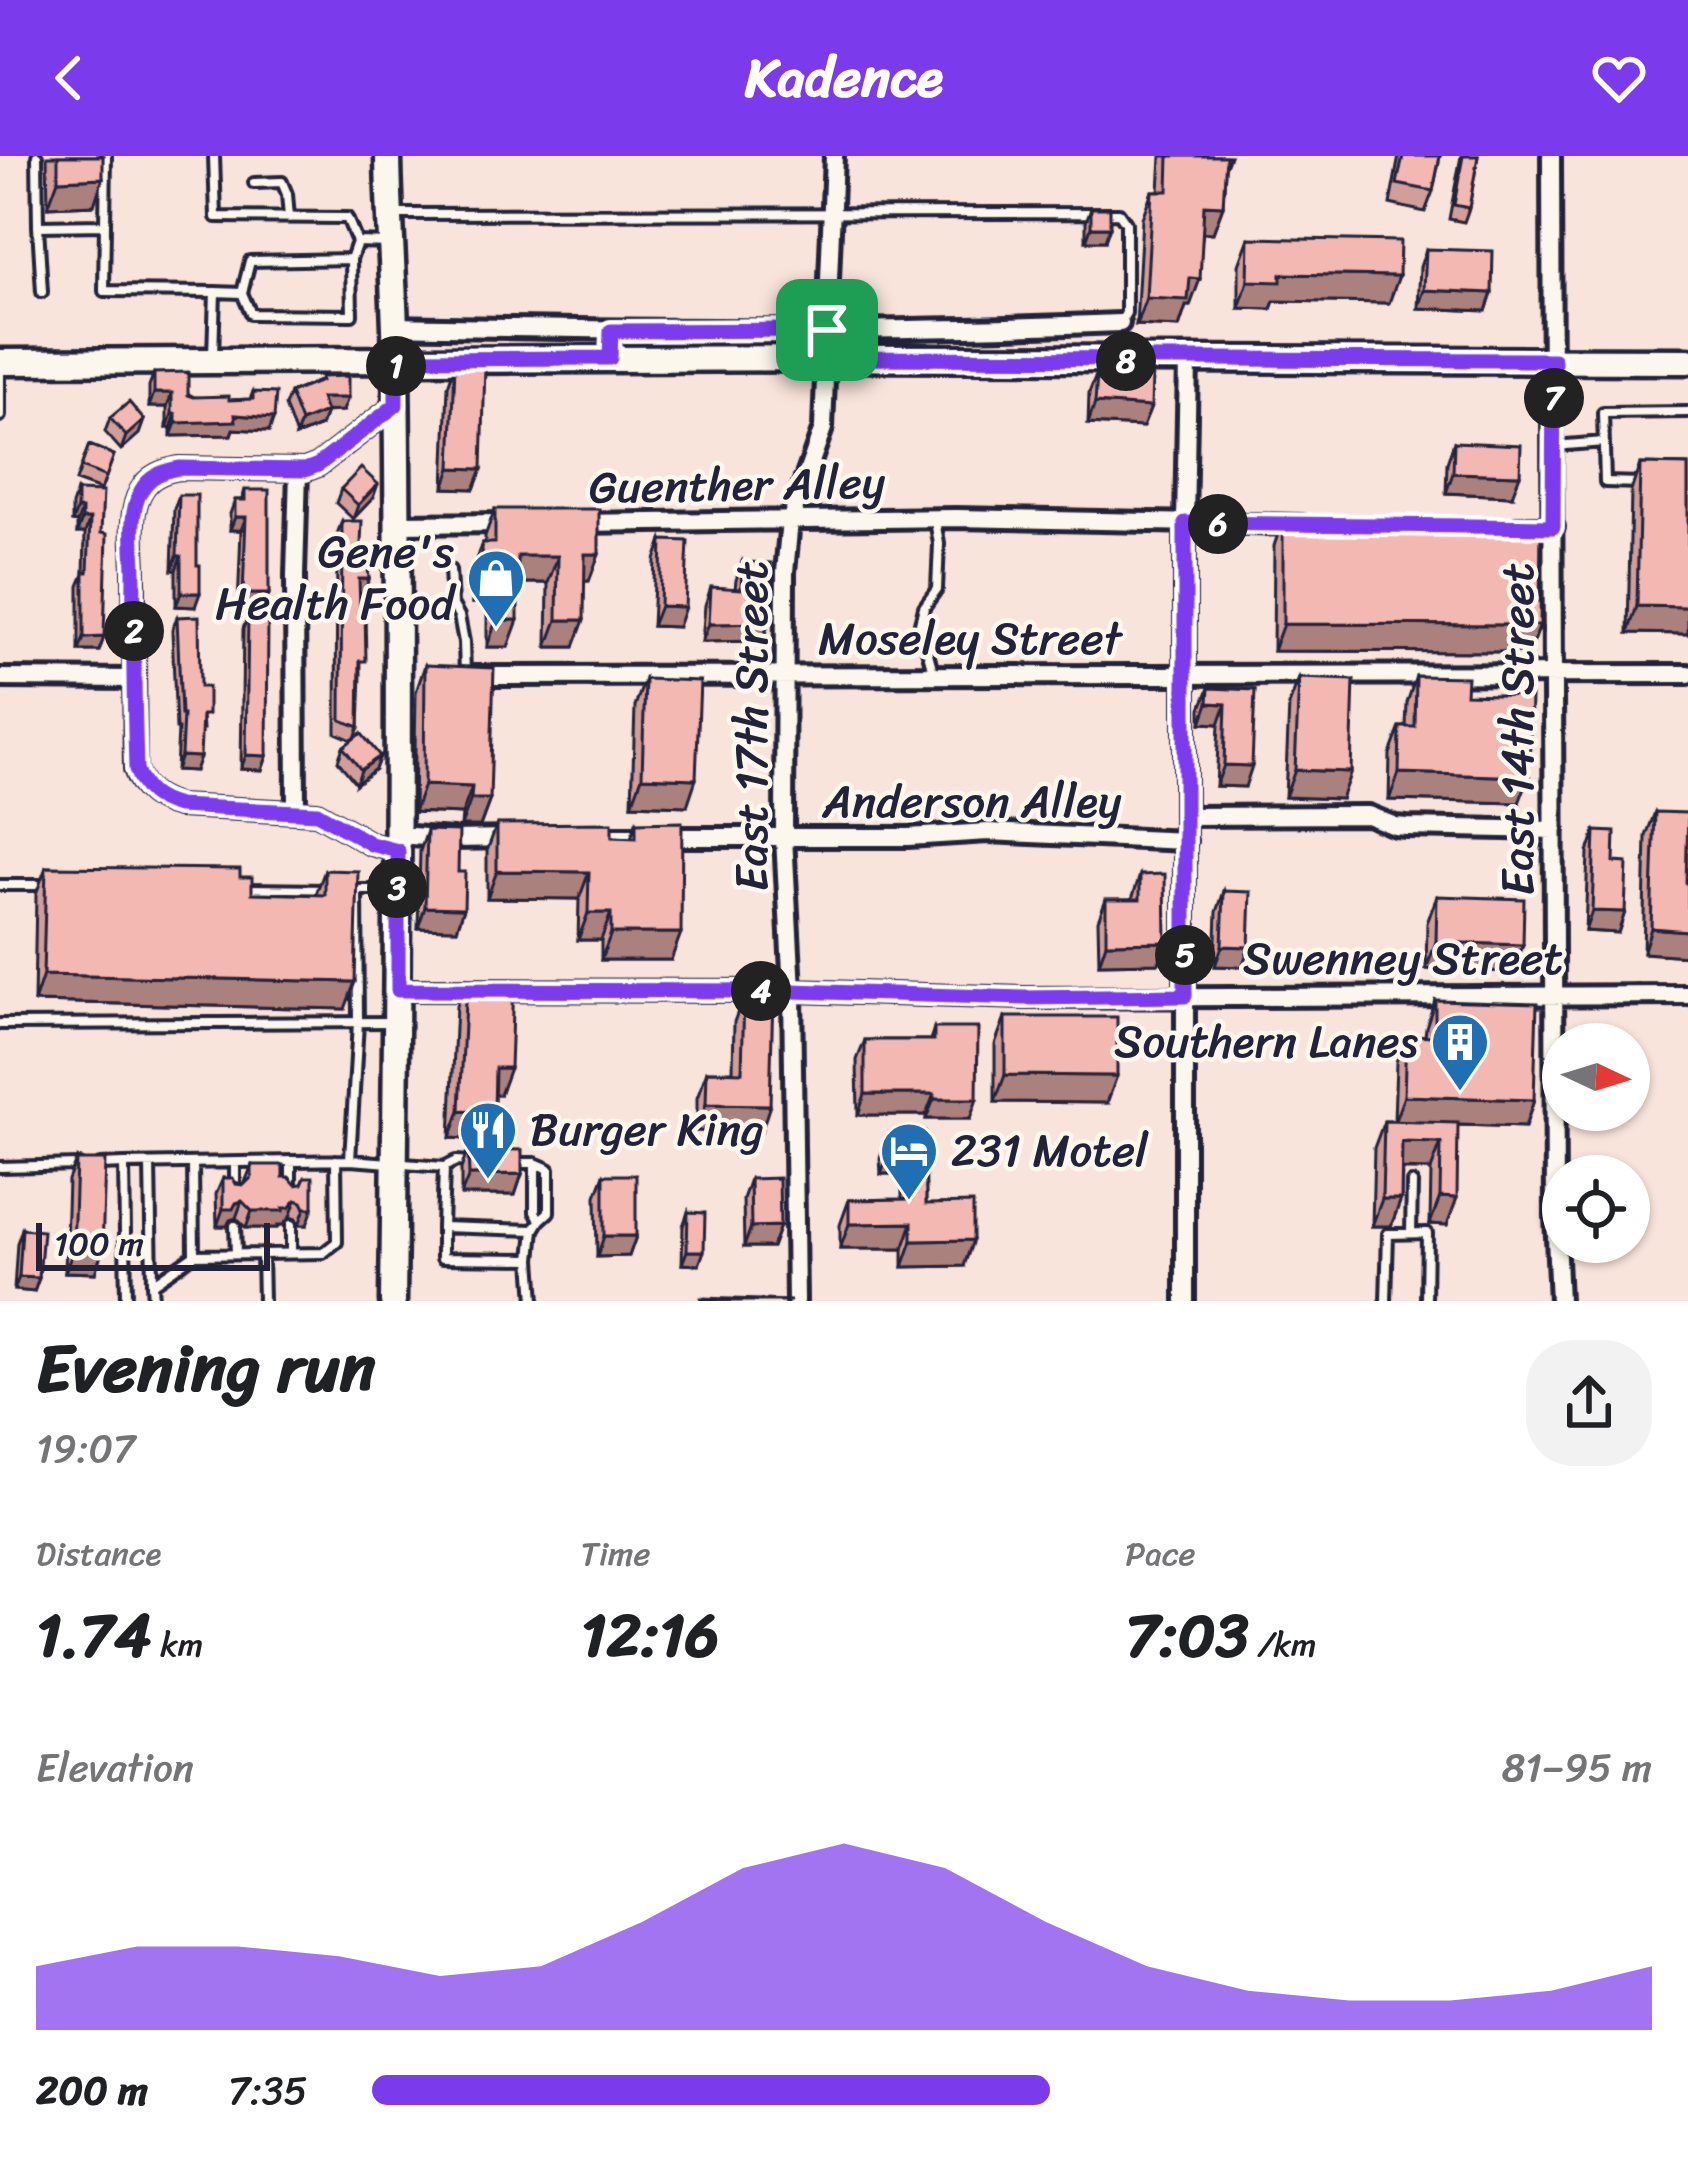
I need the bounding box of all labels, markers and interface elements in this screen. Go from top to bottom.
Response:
text: Kadence [745,30,943,126]
icon: back [36,45,102,111]
icon: heart [1586,45,1652,111]
pin [776,279,878,381]
icon: arrive [794,297,860,363]
pin: 8 [1096,331,1156,391]
text: 8 [1116,332,1136,390]
pin: 1 [366,336,426,396]
text: 1 [389,337,403,395]
pin: 7 [1524,368,1584,428]
text: 7 [1545,369,1563,427]
street label: Guenther Alley [588,442,886,528]
pin: 6 [1188,494,1248,554]
text: 6 [1209,495,1227,553]
place label: Gene's Health Food [215,512,457,644]
shop icon: Gene's Health Food [465,547,527,629]
street label: East 17th Street [712,561,792,891]
street label: East 14th Street [1478,563,1558,895]
street label: Moseley Street [818,599,1124,679]
pin: 2 [104,601,164,661]
text: 2 [124,602,144,660]
street label: Anderson Alley [822,762,1122,842]
pin: 3 [367,858,427,918]
text: 3 [388,859,406,917]
street label: Swenney Street [1243,919,1563,999]
pin: 5 [1155,925,1215,985]
text: 5 [1175,926,1195,984]
pin: 4 [731,961,791,1021]
text: 4 [751,962,771,1020]
place label: Southern Lanes [1114,1002,1419,1082]
building icon: Southern Lanes [1429,1011,1491,1093]
north arrow [1542,1023,1650,1131]
map controls [1542,1023,1650,1263]
place label: Burger King [530,1090,764,1170]
restaurant icon: Burger King [457,1099,519,1181]
place label: 231 Motel [951,1111,1149,1191]
hotel icon: 231 Motel [878,1120,940,1202]
button: locate [1542,1155,1650,1263]
text: 100 m [54,1215,144,1273]
scale bar [36,1217,270,1270]
text: Evening run [36,1310,376,1427]
button: share [1526,1340,1652,1466]
text: 19:07 [36,1414,135,1483]
text: Distance [36,1525,161,1583]
text: Time [581,1525,650,1583]
text: Pace [1125,1525,1195,1583]
text: 1.74 [36,1583,152,1689]
text: 12:16 [581,1583,719,1689]
text: 7:03 [1125,1583,1249,1689]
text: km [152,1616,203,1674]
text: /km [1249,1616,1316,1674]
text: Elevation [36,1733,194,1802]
text: 81–95 m [1502,1733,1652,1802]
text: 200 m [36,2056,148,2125]
text: 7:35 [228,2056,307,2125]

